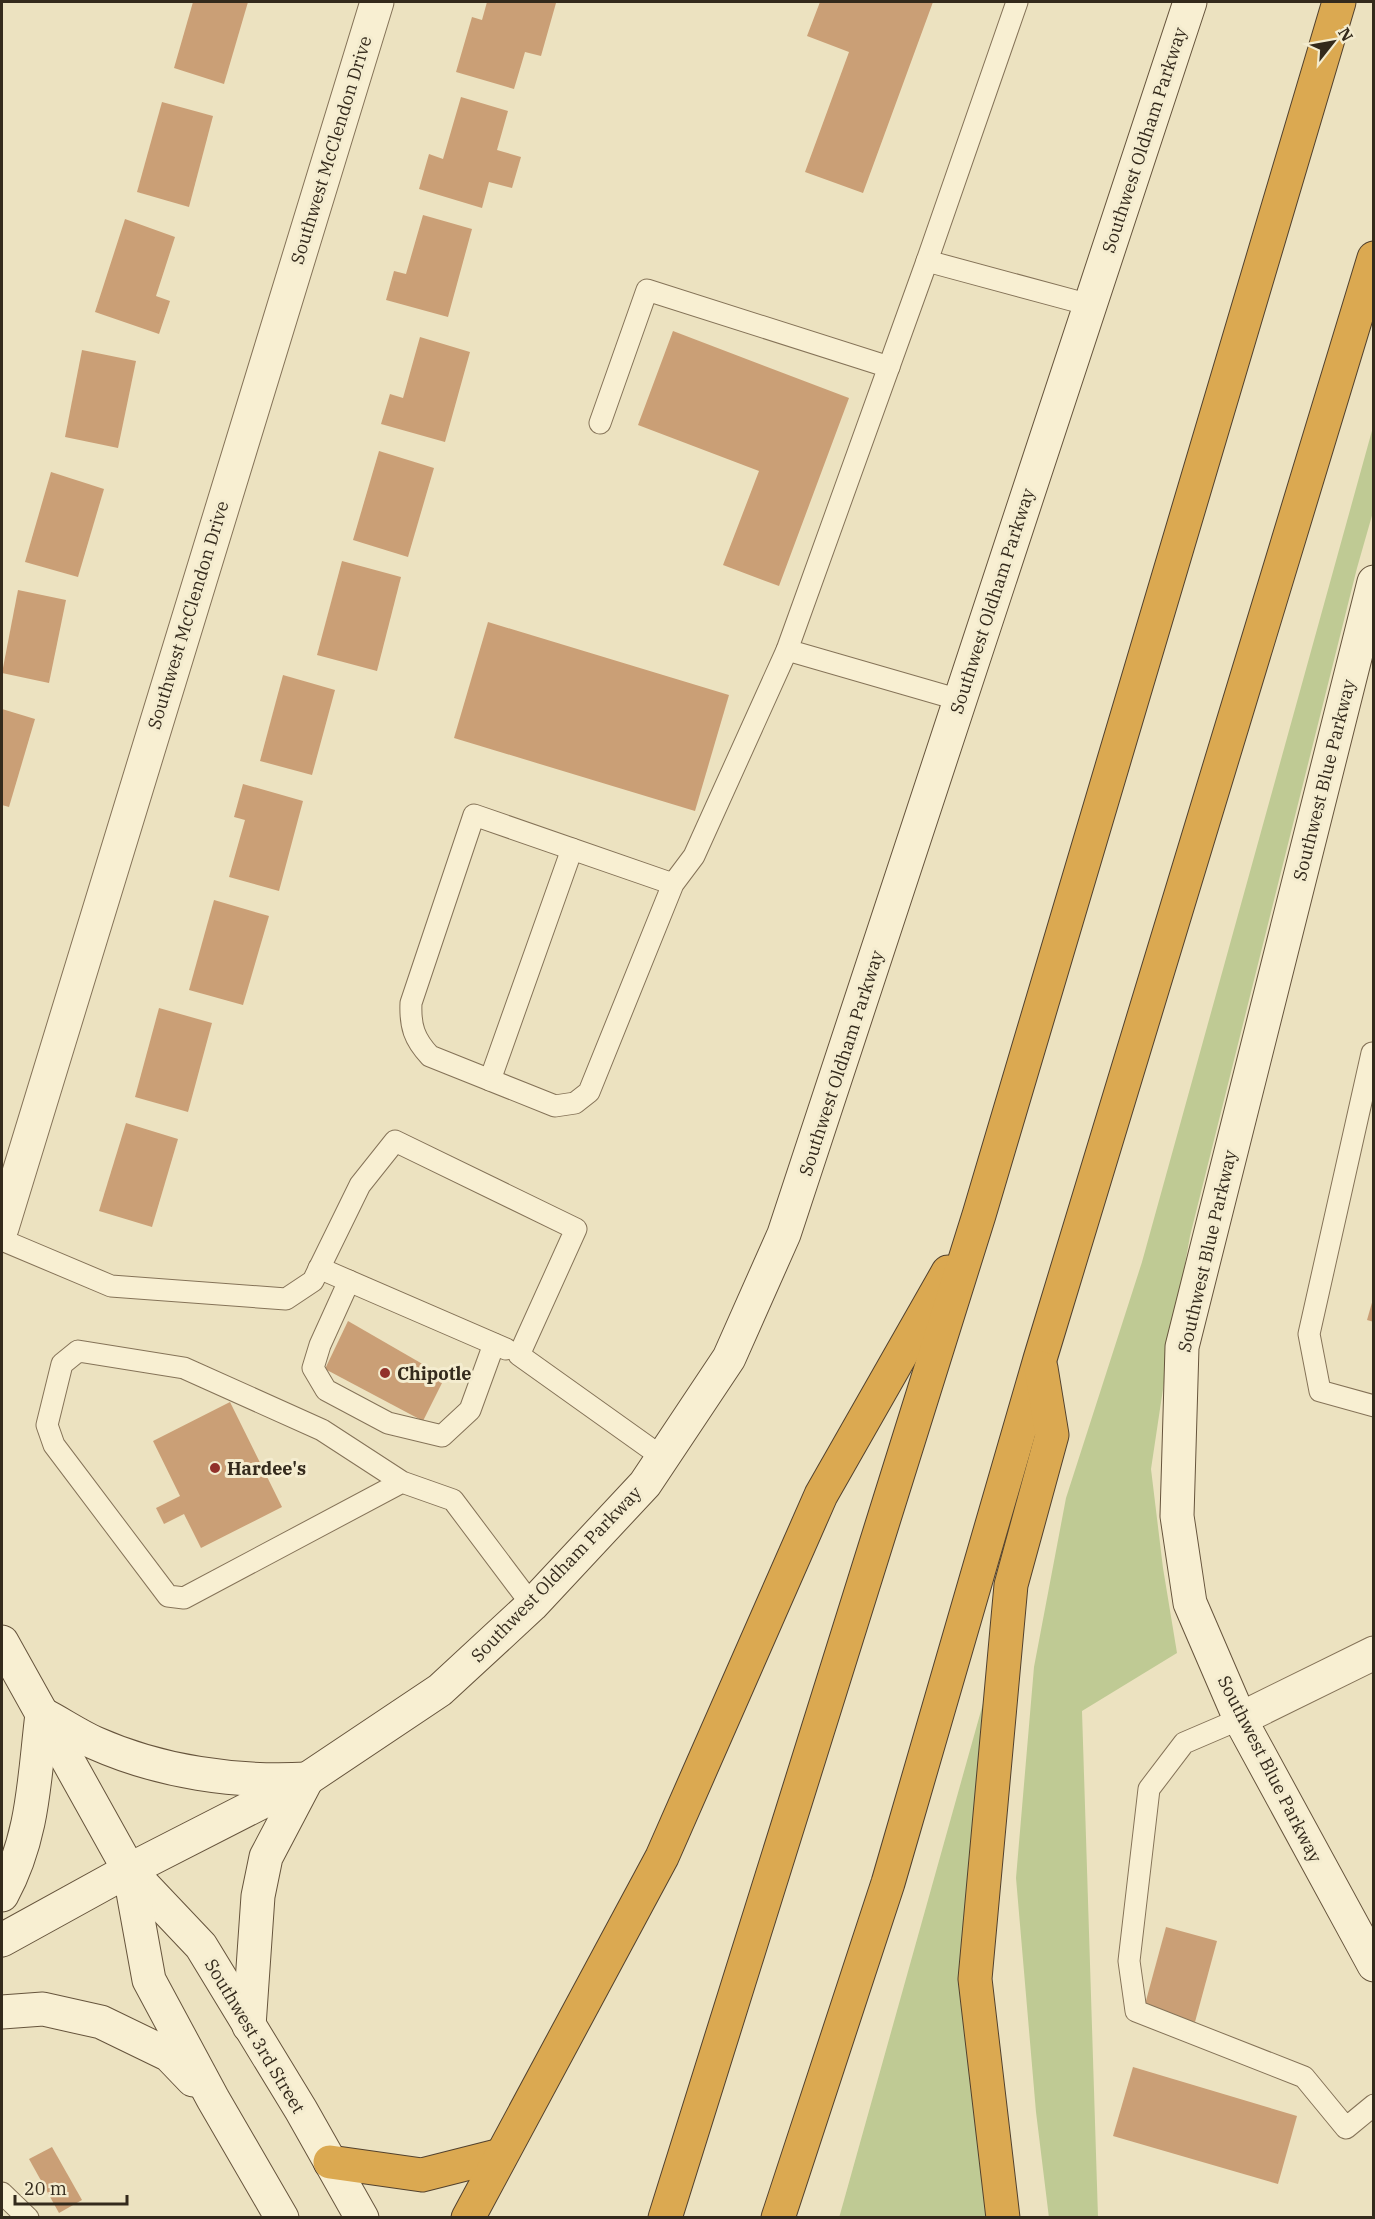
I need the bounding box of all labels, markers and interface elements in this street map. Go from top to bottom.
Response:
north arrow [1303,12,1363,72]
street label: Southwest Oldham Parkway [1097,24,1192,256]
text: N [1334,24,1358,45]
street label: Southwest McClendon Drive [285,33,377,267]
street label: Southwest Oldham Parkway [945,485,1040,717]
street label: Southwest McClendon Drive [142,498,234,732]
street label: Southwest Blue Parkway [1288,677,1360,883]
street label: Southwest Oldham Parkway [794,947,889,1179]
street label: Southwest Blue Parkway [1173,1147,1242,1354]
place label: Chipotle [397,1362,471,1385]
marker: Chipotle [378,1366,392,1380]
place label: Hardee's [227,1457,306,1480]
marker: Hardee's [208,1461,222,1475]
street label: Southwest Oldham Parkway [466,1481,647,1667]
street label: Southwest Blue Parkway [1213,1672,1327,1867]
street label: Southwest 3rd Street [200,1954,310,2118]
scale bar [15,2168,128,2206]
text: 20 m [24,2177,67,2200]

